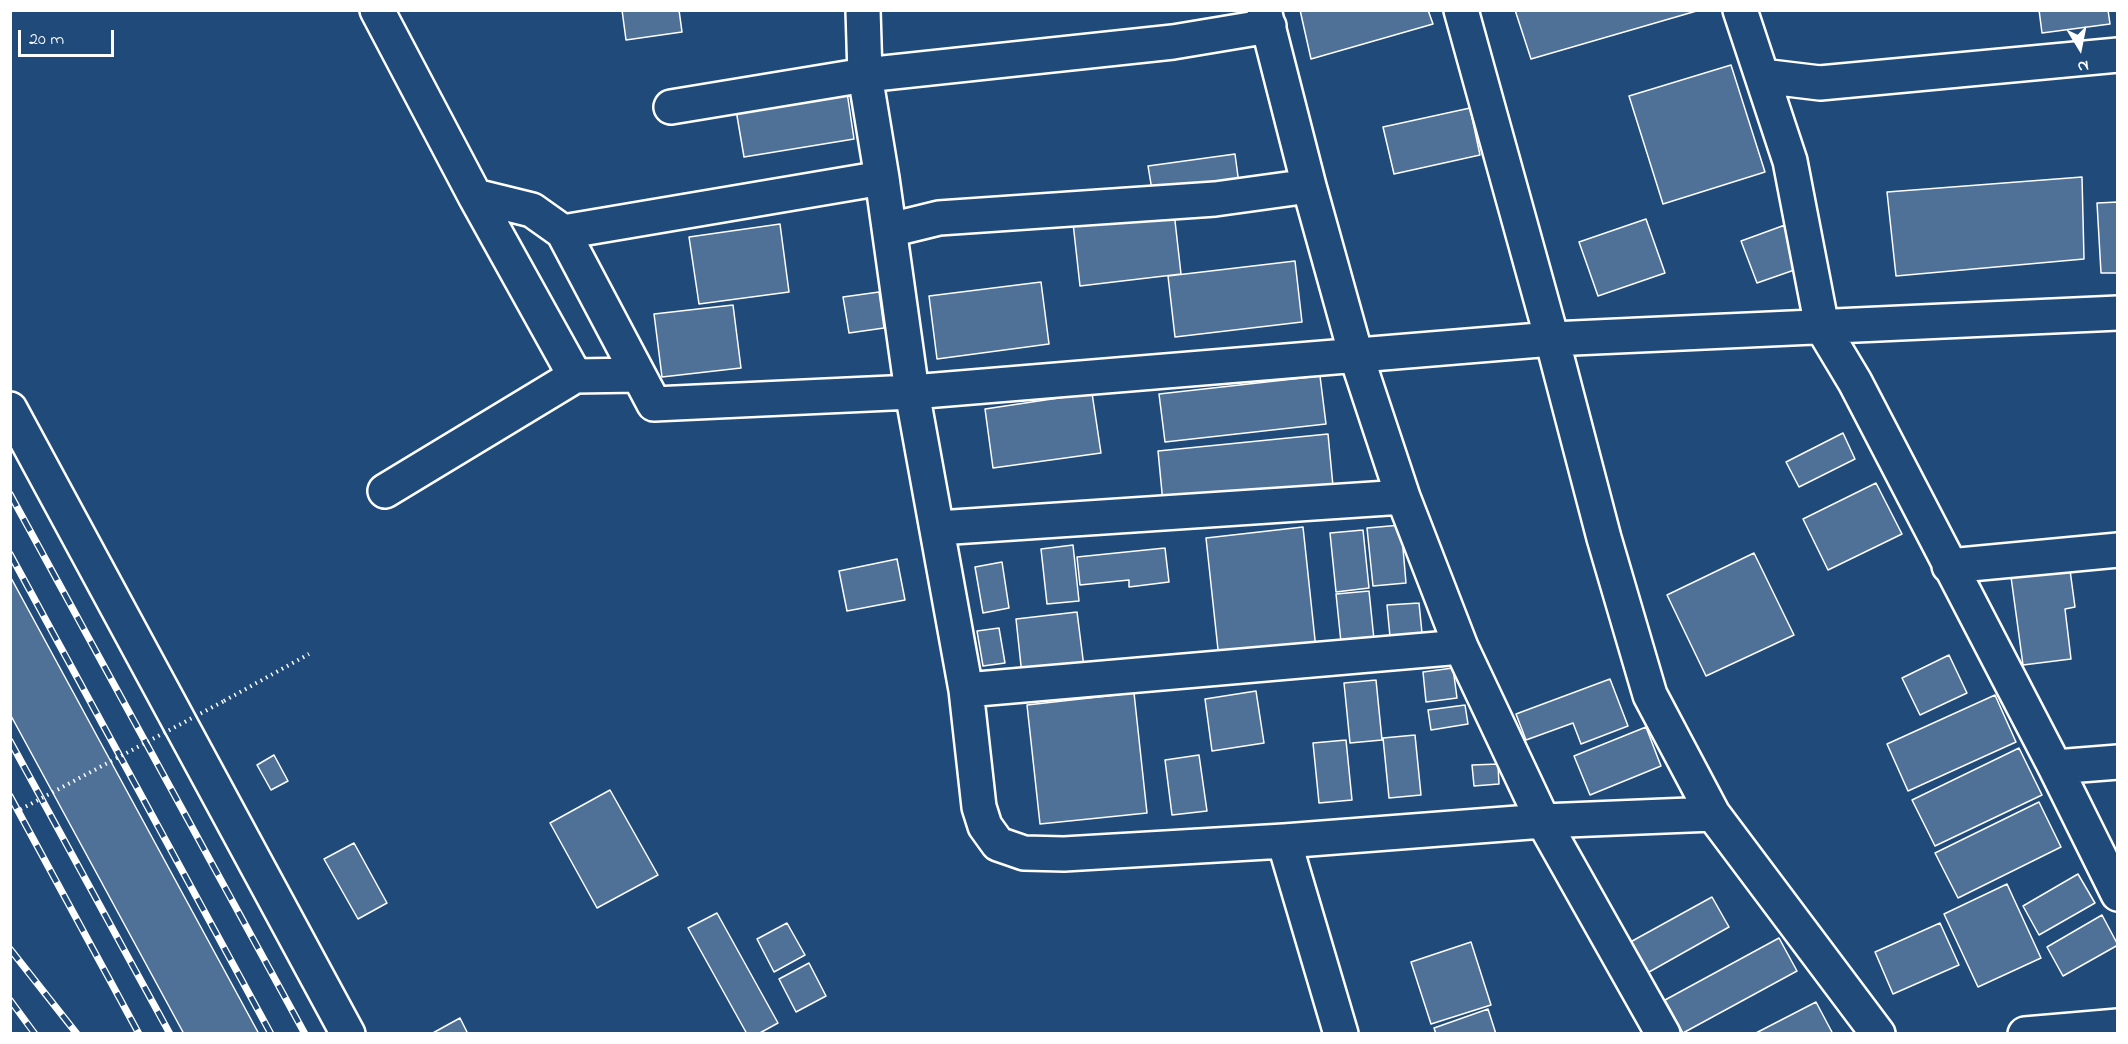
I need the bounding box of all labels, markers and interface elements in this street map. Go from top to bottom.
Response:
scale bar [21,18,117,56]
north arrow [2050,18,2110,78]
text: 20 m [29,27,64,53]
text: N [2076,53,2091,78]

